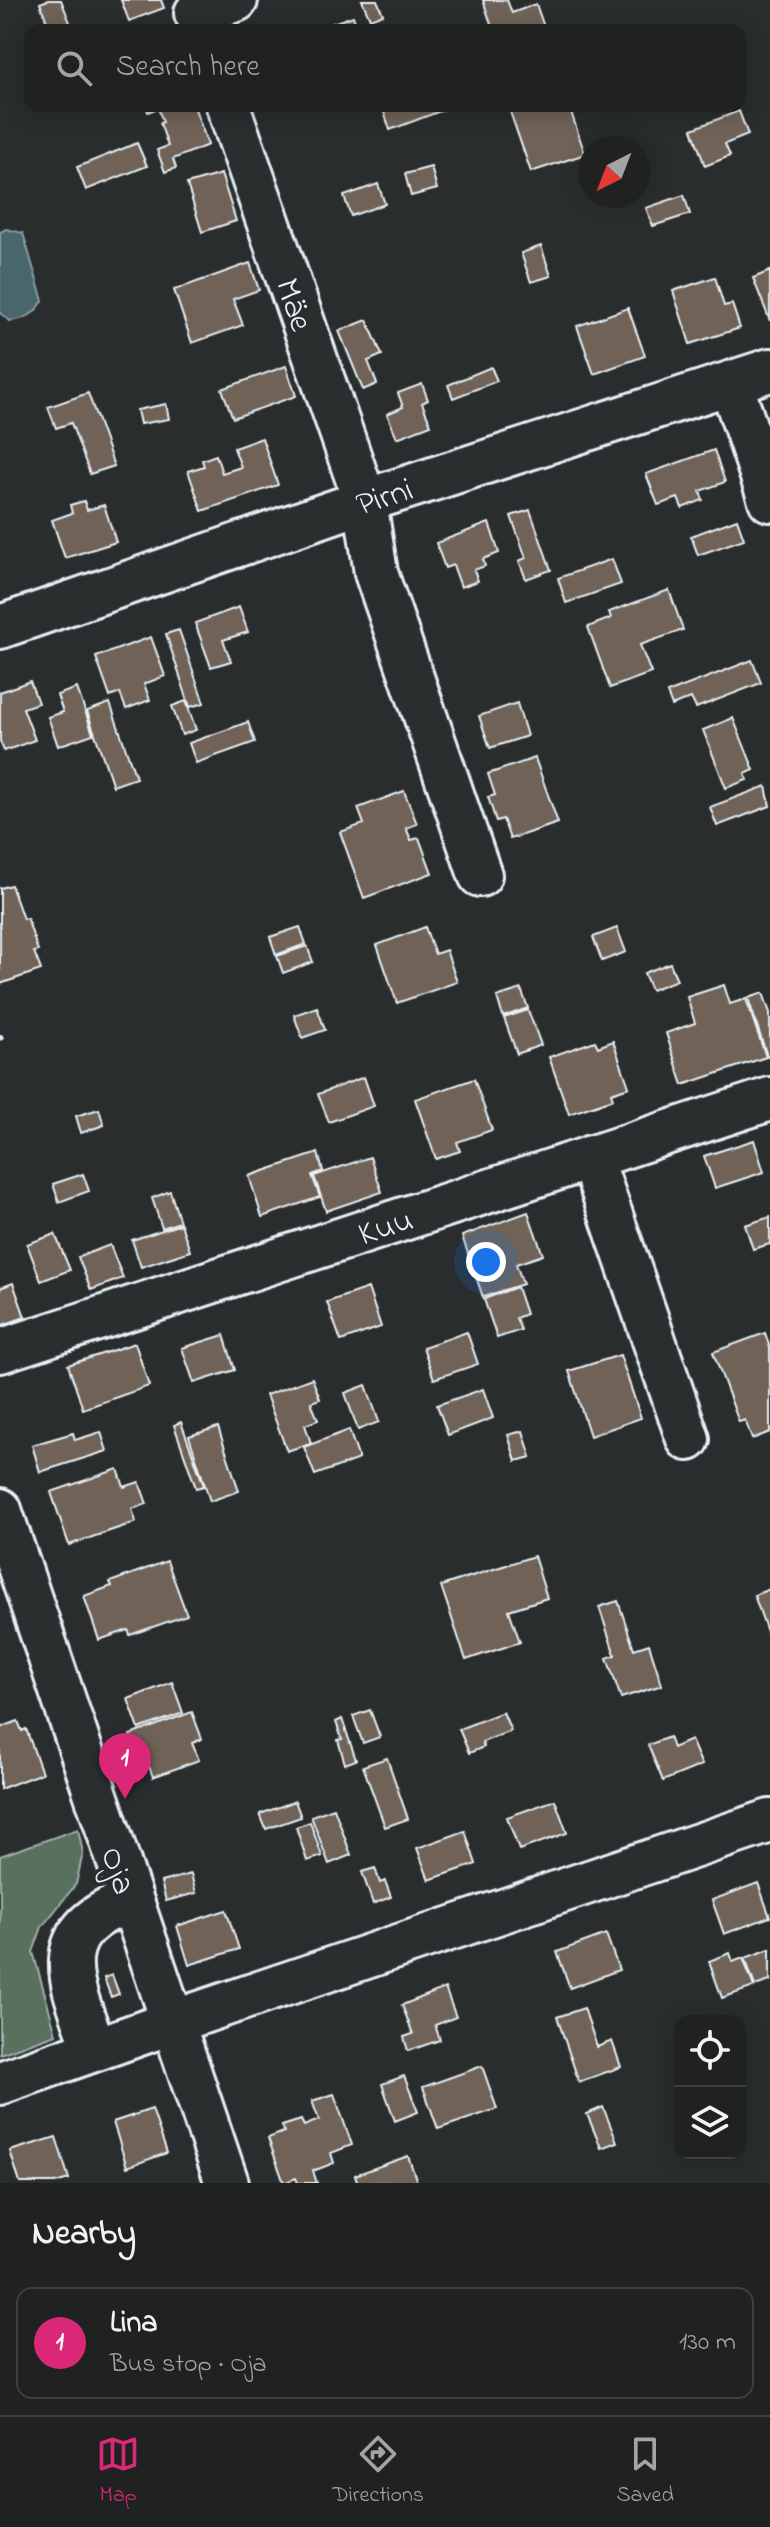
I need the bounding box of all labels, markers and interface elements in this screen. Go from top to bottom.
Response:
search box [24,24,746,112]
icon: search [52,46,96,90]
text: Search here [116,46,260,90]
north arrow [578,136,650,208]
street label: Mäe [260,272,325,339]
street label: Pirni [350,466,420,531]
street label: Kuu [352,1197,420,1261]
your location [466,1242,506,1282]
pin: 1 [99,1733,151,1799]
street label: Oja [85,1841,147,1902]
map controls [674,2015,746,2159]
button: locate [674,2015,746,2087]
button: layers [674,2087,746,2159]
text: Nearby [32,2210,136,2260]
text: Lina [110,2302,158,2346]
text: 1 [56,2324,64,2362]
text: 130 m [679,2324,736,2362]
text: Bus stop · Oja [110,2346,267,2384]
tab: Map [96,2432,140,2512]
tab: Directions [333,2432,424,2512]
tab: Saved [616,2432,674,2512]

